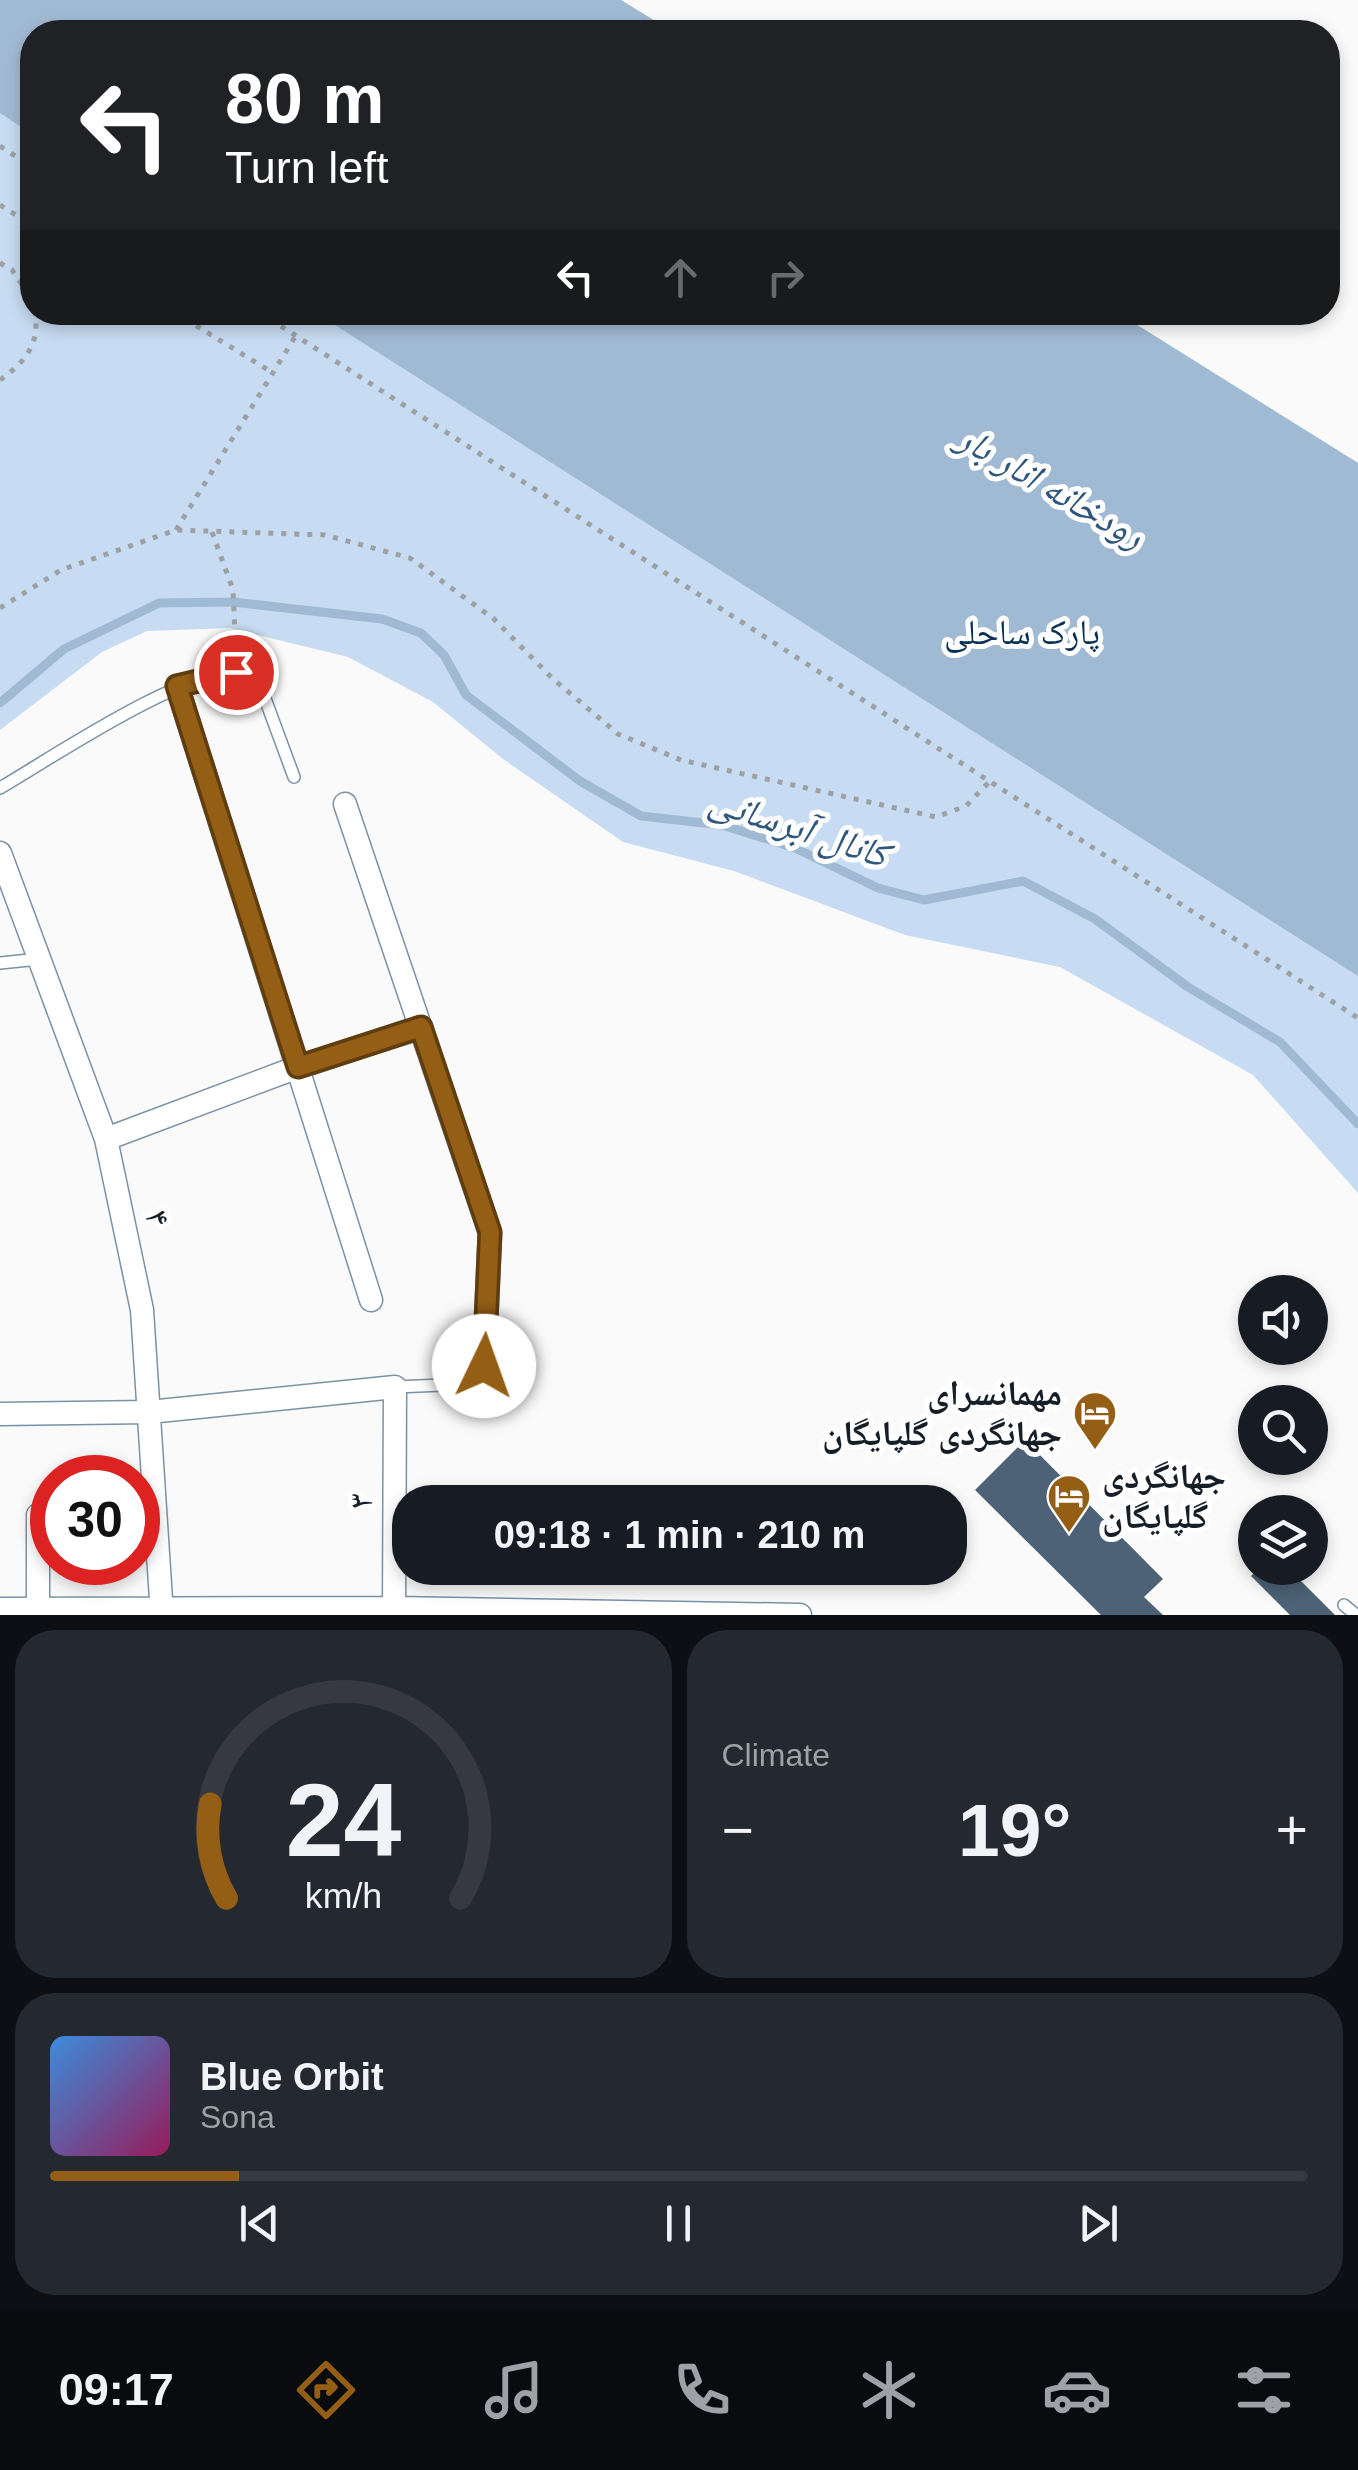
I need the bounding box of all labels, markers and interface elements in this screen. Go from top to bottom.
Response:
icon: left [60,60,190,190]
text: 80 m [225,60,385,138]
text: Turn left [225,142,388,193]
icon: left [548,250,603,305]
icon: ahead [653,250,708,305]
icon: right [758,250,813,305]
water label: رودخانه انار بار [947,414,1152,557]
park label: پارک ساحلی [944,612,1100,653]
pin [194,630,279,715]
icon: arrive [209,645,264,700]
water label: کانال آبرسانی [704,778,899,879]
street label: ۴ [138,1206,179,1230]
map controls [1238,1275,1328,1585]
button: sound [1238,1275,1328,1365]
position arrow [432,1314,536,1418]
place label: مهمانسرای جهانگردی گلپایگان [822,1373,1062,1454]
button: search [1238,1385,1328,1475]
hotel icon: مهمانسرای جهانگردی گلپایگان [1072,1390,1118,1451]
speed limit sign: 30 [30,1455,160,1585]
place label: جهانگردی گلپایگان [1102,1456,1226,1537]
hotel icon: جهانگردی گلپایگان [1046,1473,1092,1534]
street label: ۳ [340,1493,379,1509]
button: layers [1238,1495,1328,1585]
text: 09:18 · 1 min · 210 m [494,1514,865,1556]
text: Climate [722,1737,830,1773]
text: 24 [285,1762,401,1878]
text: 19° [958,1788,1071,1872]
text: − [722,1799,754,1861]
text: + [1276,1799,1308,1861]
text: km/h [305,1876,382,1916]
text: Blue Orbit [200,2056,384,2098]
text: Sona [200,2099,275,2135]
icon: previous [232,2196,287,2251]
icon: pause [651,2196,706,2251]
icon: next [1071,2196,1126,2251]
icon: directions [291,2355,361,2425]
icon: music [479,2355,549,2425]
icon: phone [667,2355,737,2425]
icon: climate [854,2355,924,2425]
icon: car [1042,2355,1112,2425]
icon: filters [1229,2355,1299,2425]
text: 09:17 [59,2364,174,2415]

